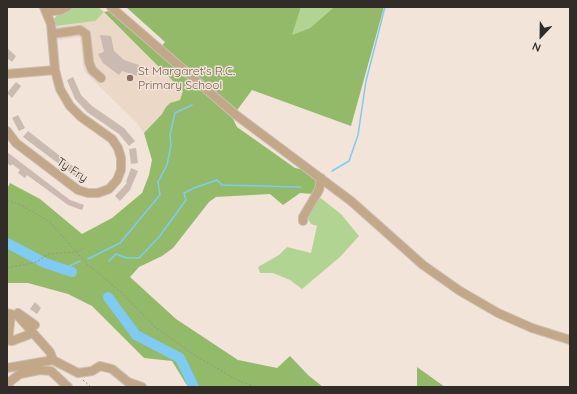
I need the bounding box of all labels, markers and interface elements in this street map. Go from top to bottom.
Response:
north arrow [521,16,561,56]
text: N [530,39,543,55]
place label: St Margaret's R.C. Primary School [138,64,235,92]
marker: St Margaret's R.C. Primary School [125,73,135,83]
street label: Ty Fry [54,155,90,185]

